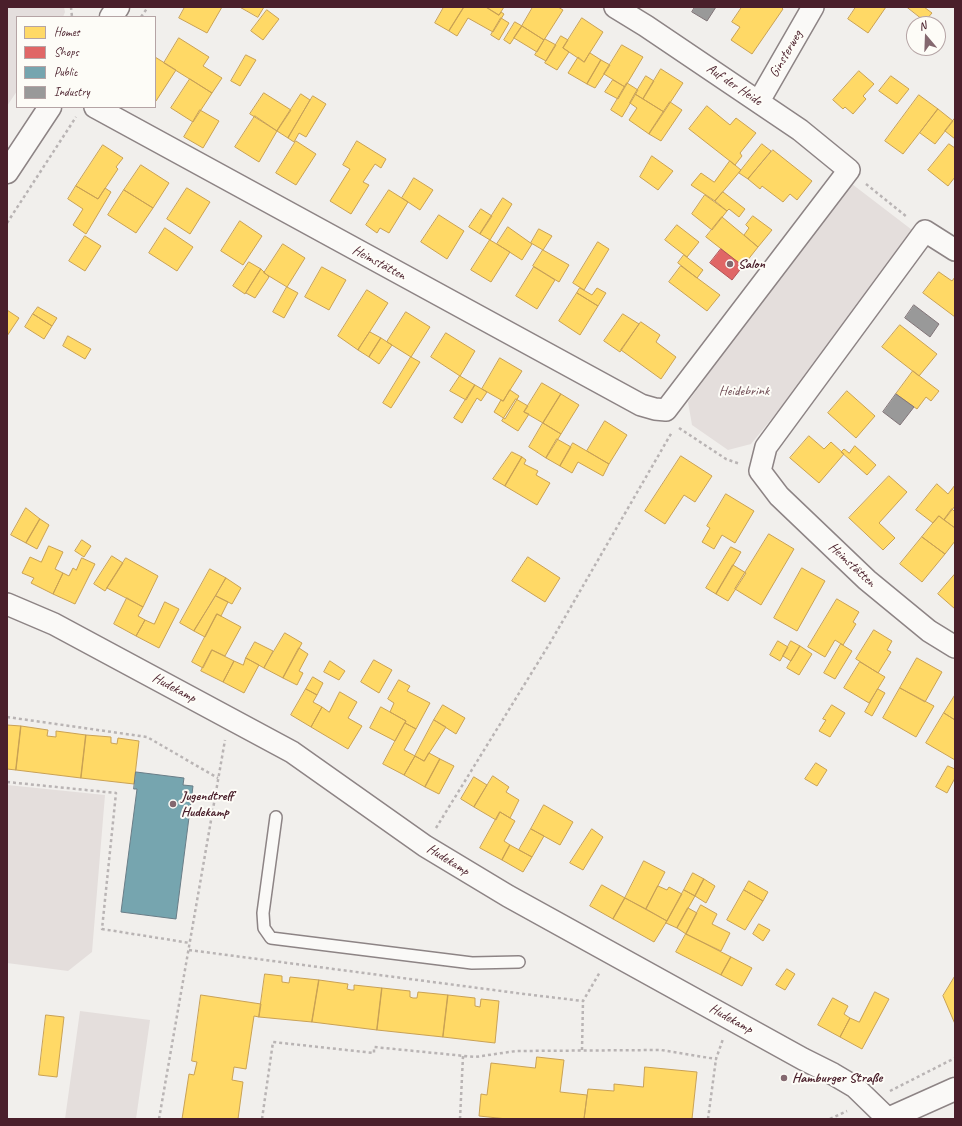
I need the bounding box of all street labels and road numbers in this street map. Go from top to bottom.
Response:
street label: Ginsterweg [766,27,806,81]
street label: Auf der Heide [703,60,765,110]
street label: Heimstätten [349,242,409,284]
street label: Heimstätten [825,539,879,591]
street label: Hudekamp [149,670,199,706]
street label: Hudekamp [424,840,472,880]
street label: Hudekamp [706,1000,756,1038]

